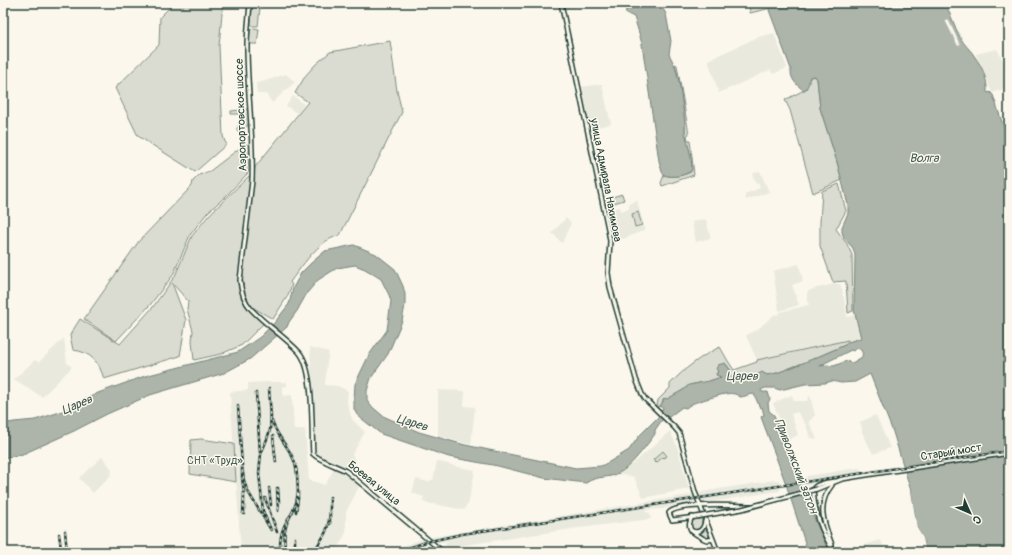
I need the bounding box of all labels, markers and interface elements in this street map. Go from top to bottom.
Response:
street label: Аэропортовское шоссе [233,58,249,172]
street label: улица Адмирала Нахимова [587,116,624,243]
water label: Волга [909,151,940,166]
water label: Царев [726,369,759,384]
water label: Царев [60,391,95,418]
water label: Царев [395,411,430,435]
water label: Приволжский затон [771,416,821,516]
street label: Старый мост [920,441,983,463]
park label: СНТ «Труд» [187,454,243,467]
street label: Боевая улица [345,458,403,508]
north arrow [950,493,990,533]
text: С [970,513,984,527]

